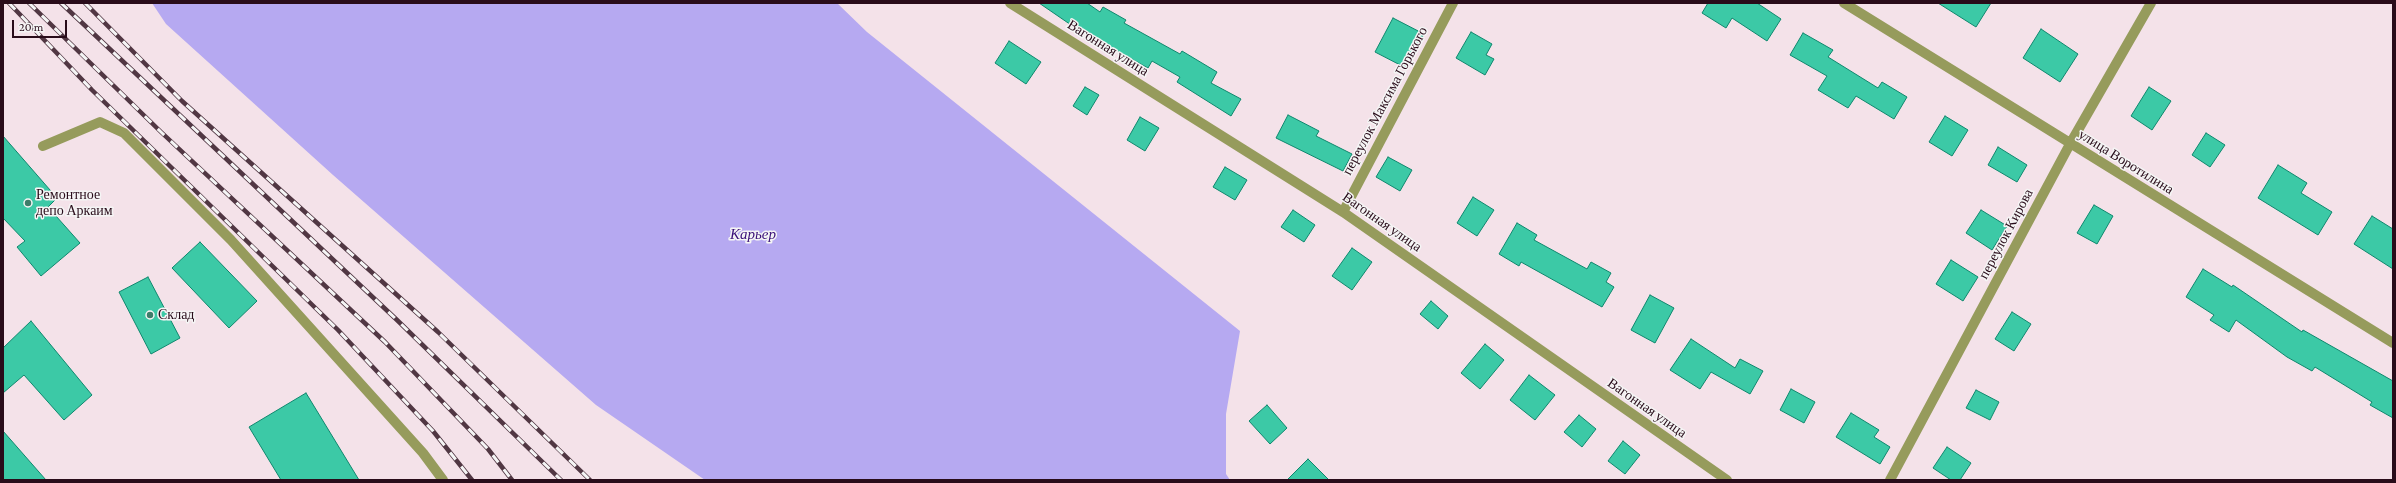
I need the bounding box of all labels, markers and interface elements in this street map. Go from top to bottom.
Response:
scale bar [14,12,69,38]
street label: Вагонная улица [1064,16,1152,80]
text: 20 m [19,20,43,34]
street label: переулок Максима Горького [1339,24,1431,178]
street label: улица Воротилина [2075,126,2177,198]
street label: переулок Кирова [1975,186,2037,282]
place label: Ремонтное депо Аркаим [36,187,113,220]
street label: Вагонная улица [1339,189,1425,255]
marker: Ремонтное депо Аркаим [23,198,33,208]
water label: Карьер [730,225,776,243]
place label: Склад [158,307,194,323]
marker: Склад [145,310,155,320]
street label: Вагонная улица [1604,375,1690,441]

